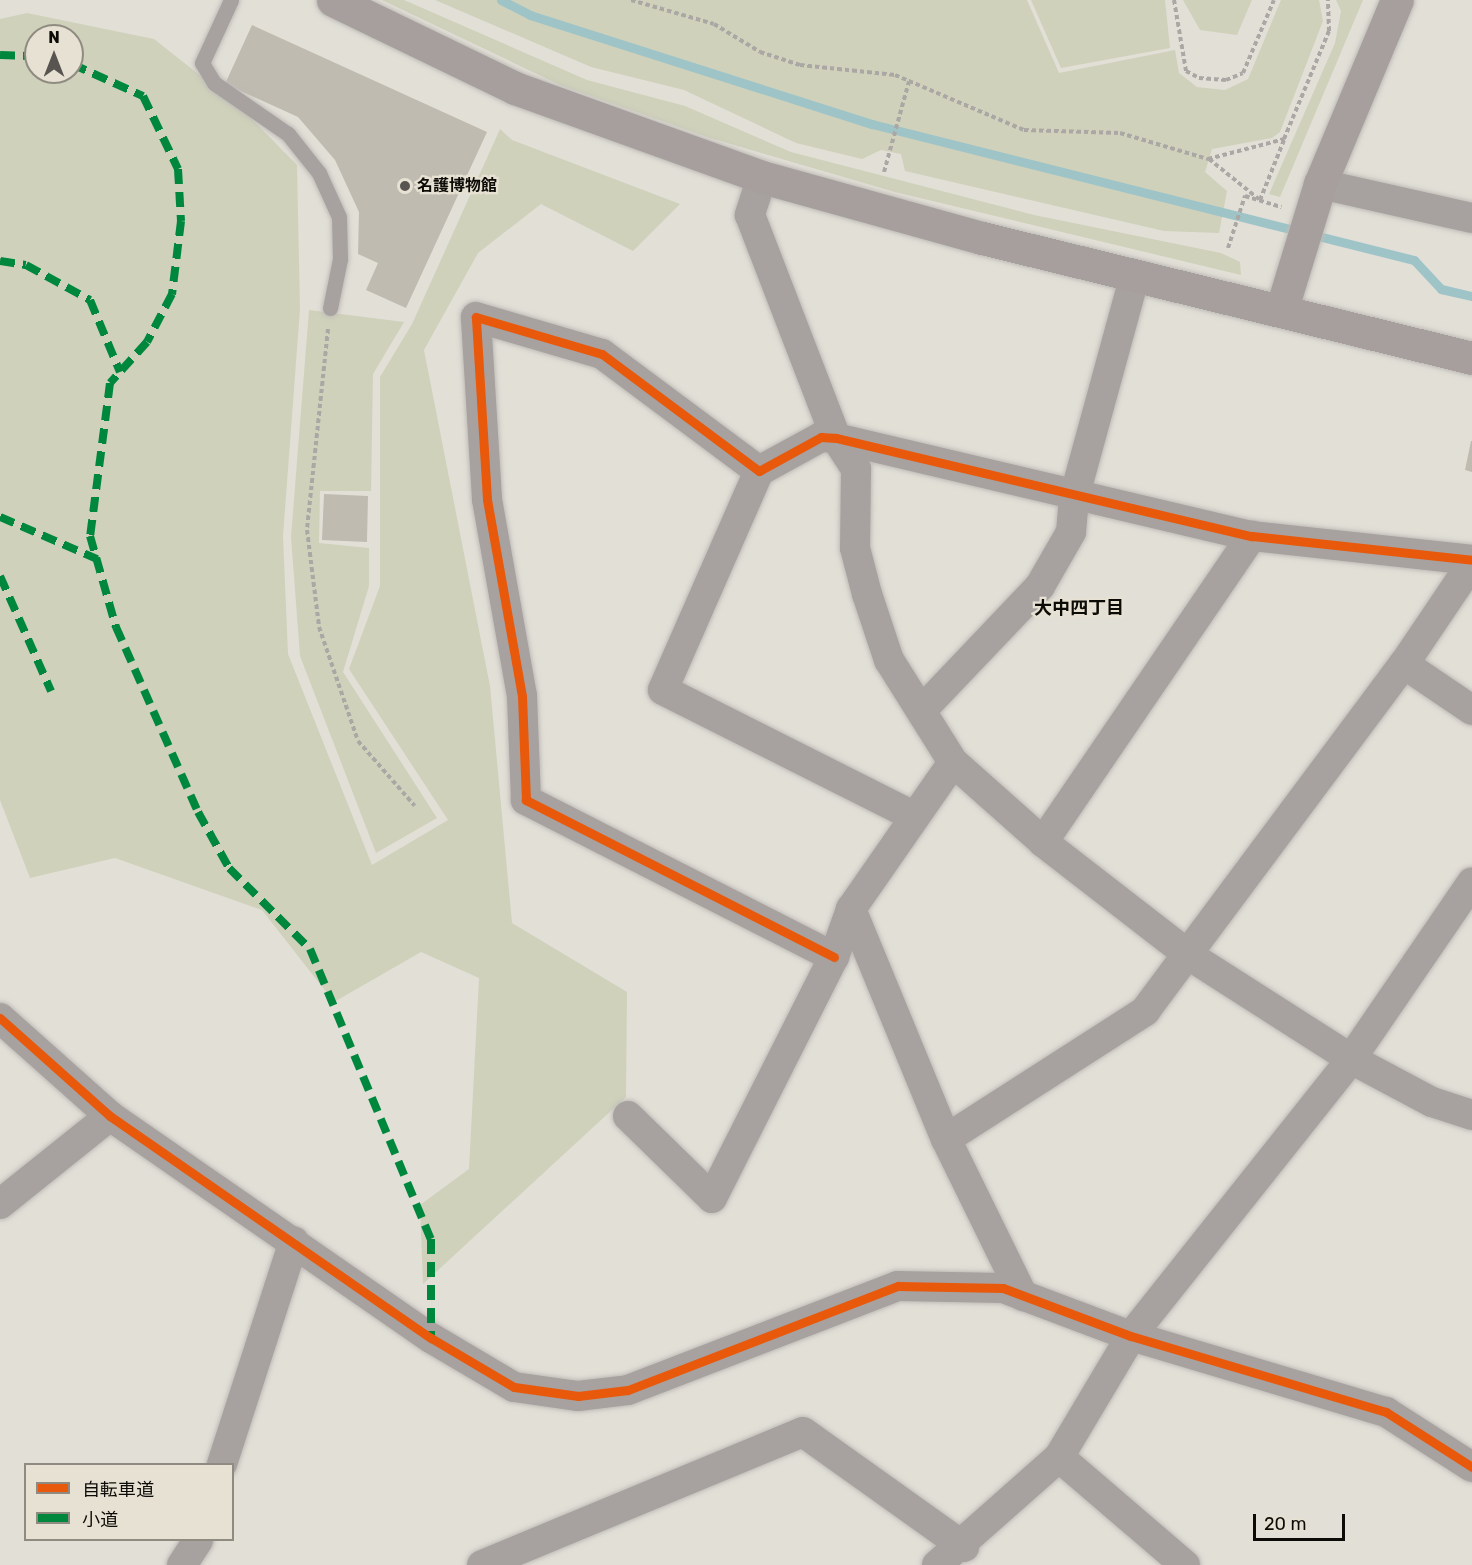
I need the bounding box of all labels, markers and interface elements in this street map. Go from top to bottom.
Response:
north arrow [24,24,84,84]
text: N [48,28,60,47]
place label: 名護博物館 [417,176,497,196]
marker: 名護博物館 [398,179,412,193]
district label: 大中四丁目 [1034,597,1124,619]
legend [24,1463,234,1541]
text: 自転車道 [82,1479,154,1501]
scale bar [1256,1502,1348,1540]
text: 小道 [82,1509,118,1531]
text: 20 m [1264,1513,1306,1535]

